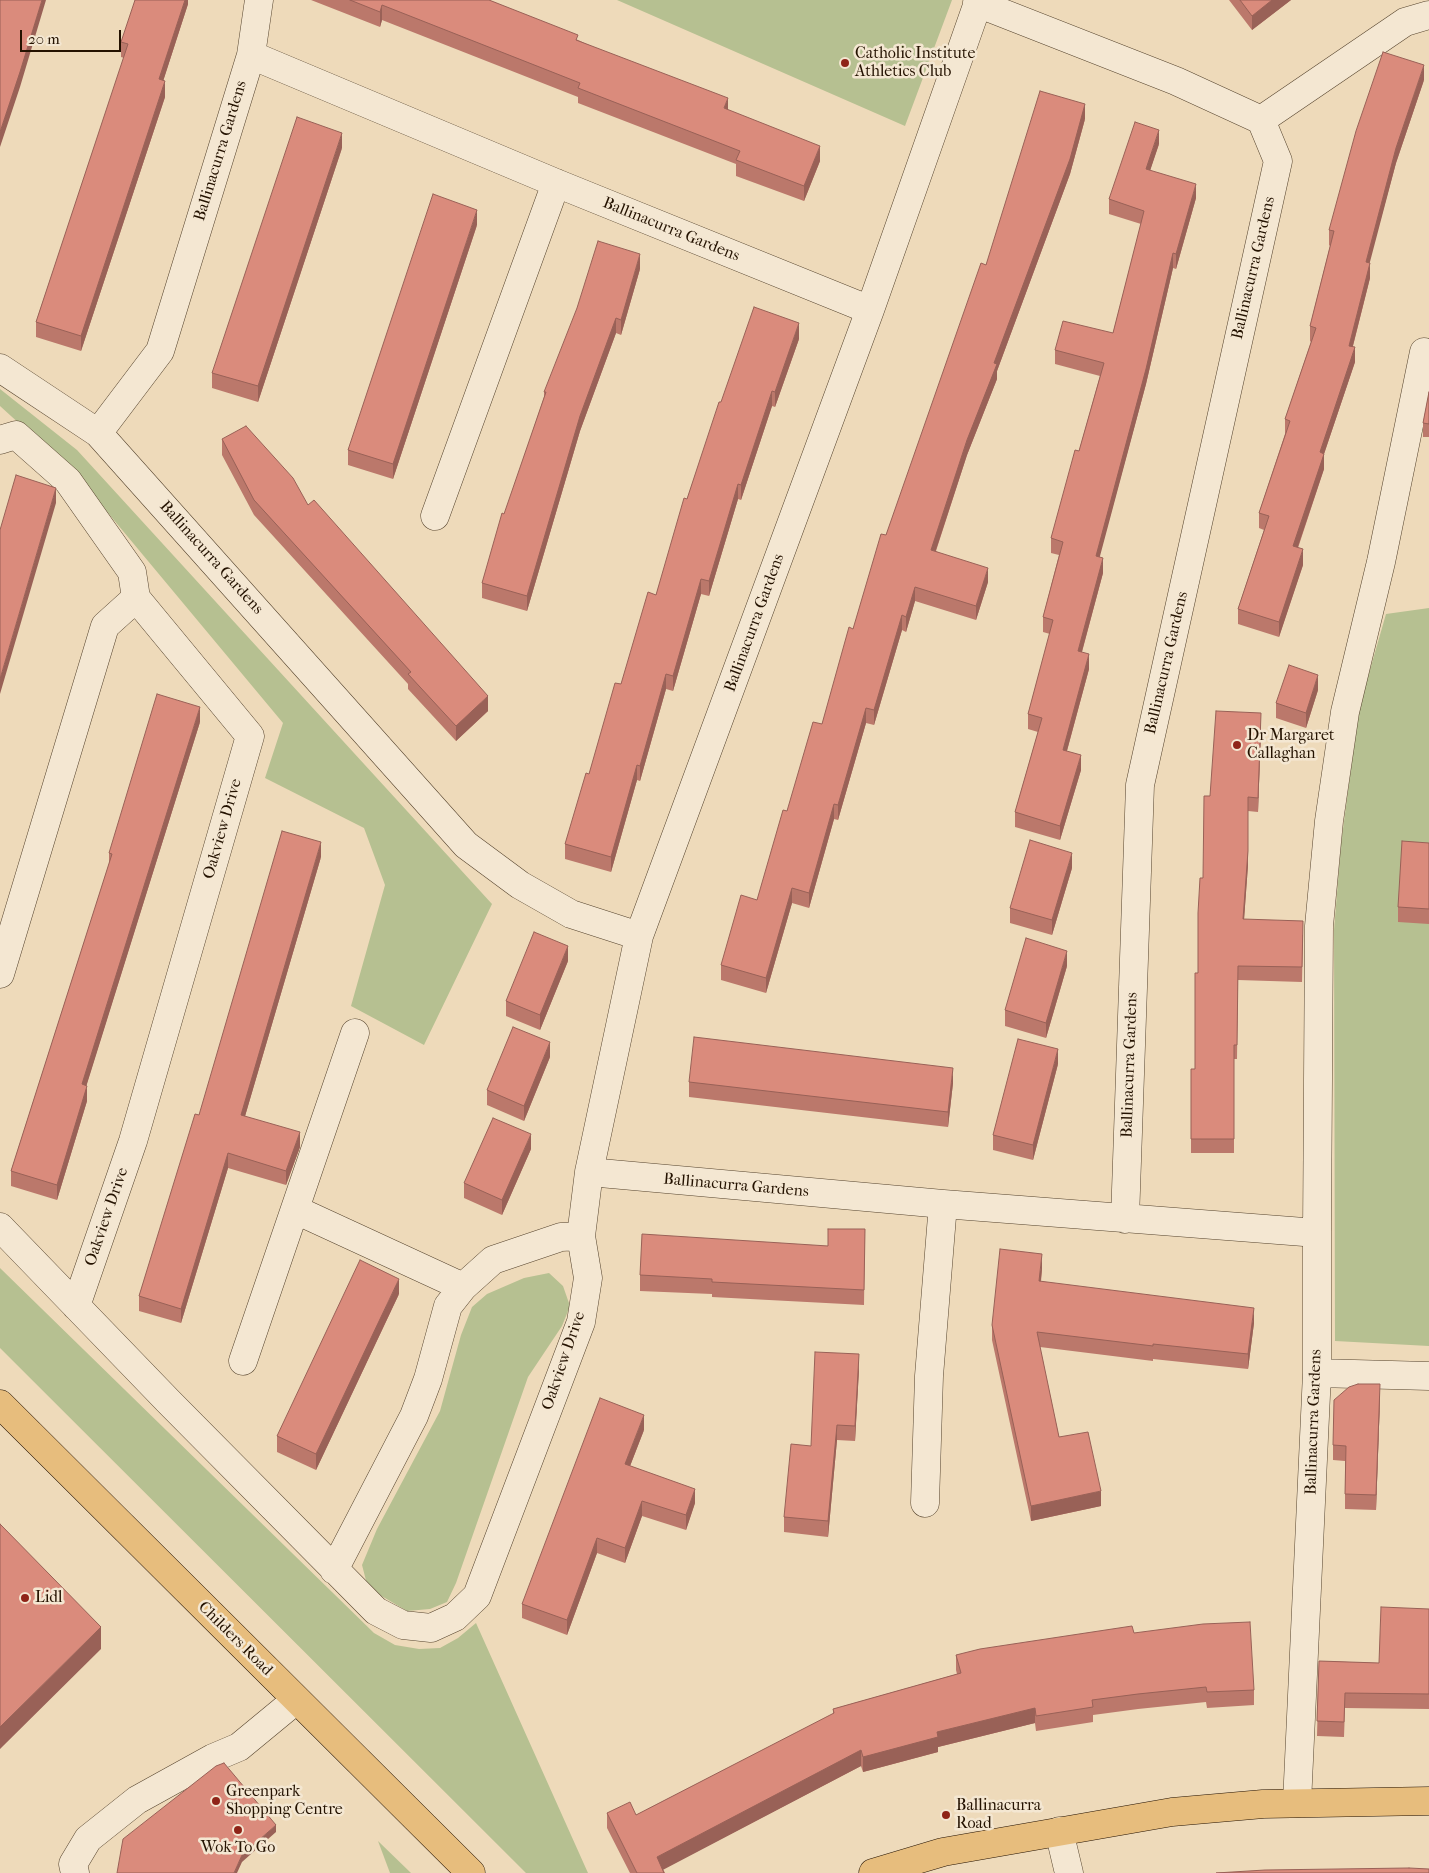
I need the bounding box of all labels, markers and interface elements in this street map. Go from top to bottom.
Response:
scale bar [22,20,124,52]
text: 20 m [28,30,60,48]
place label: Catholic Institute Athletics Club [855,44,975,82]
marker: Catholic Institute Athletics Club [839,57,851,69]
street label: Ballinacurra Gardens [191,78,251,224]
street label: Ballinacurra Gardens [600,194,742,266]
street label: Ballinacurra Gardens [1228,195,1280,341]
street label: Ballinacurra Gardens [155,497,267,619]
street label: Ballinacurra Gardens [721,551,789,695]
street label: Ballinacurra Gardens [1141,590,1193,736]
place label: Dr Margaret Callaghan [1247,726,1335,764]
marker: Dr Margaret Callaghan [1231,739,1243,751]
street label: Oakview Drive [200,777,246,881]
street label: Ballinacurra Gardens [1118,992,1142,1138]
street label: Oakview Drive [81,1165,133,1269]
street label: Ballinacurra Gardens [663,1170,809,1202]
street label: Oakview Drive [538,1309,590,1413]
street label: Ballinacurra Gardens [1302,1349,1326,1495]
place label: Lidl [35,1588,62,1608]
marker: Lidl [19,1592,31,1604]
street label: Childers Road [194,1598,276,1680]
place label: Greenpark Shopping Centre [226,1782,343,1820]
marker: Greenpark Shopping Centre [210,1795,222,1807]
place label: Ballinacurra Road [956,1796,1041,1834]
marker: Ballinacurra Road [940,1809,952,1821]
marker: Wok To Go [232,1824,244,1836]
place label: Wok To Go [201,1838,275,1858]

